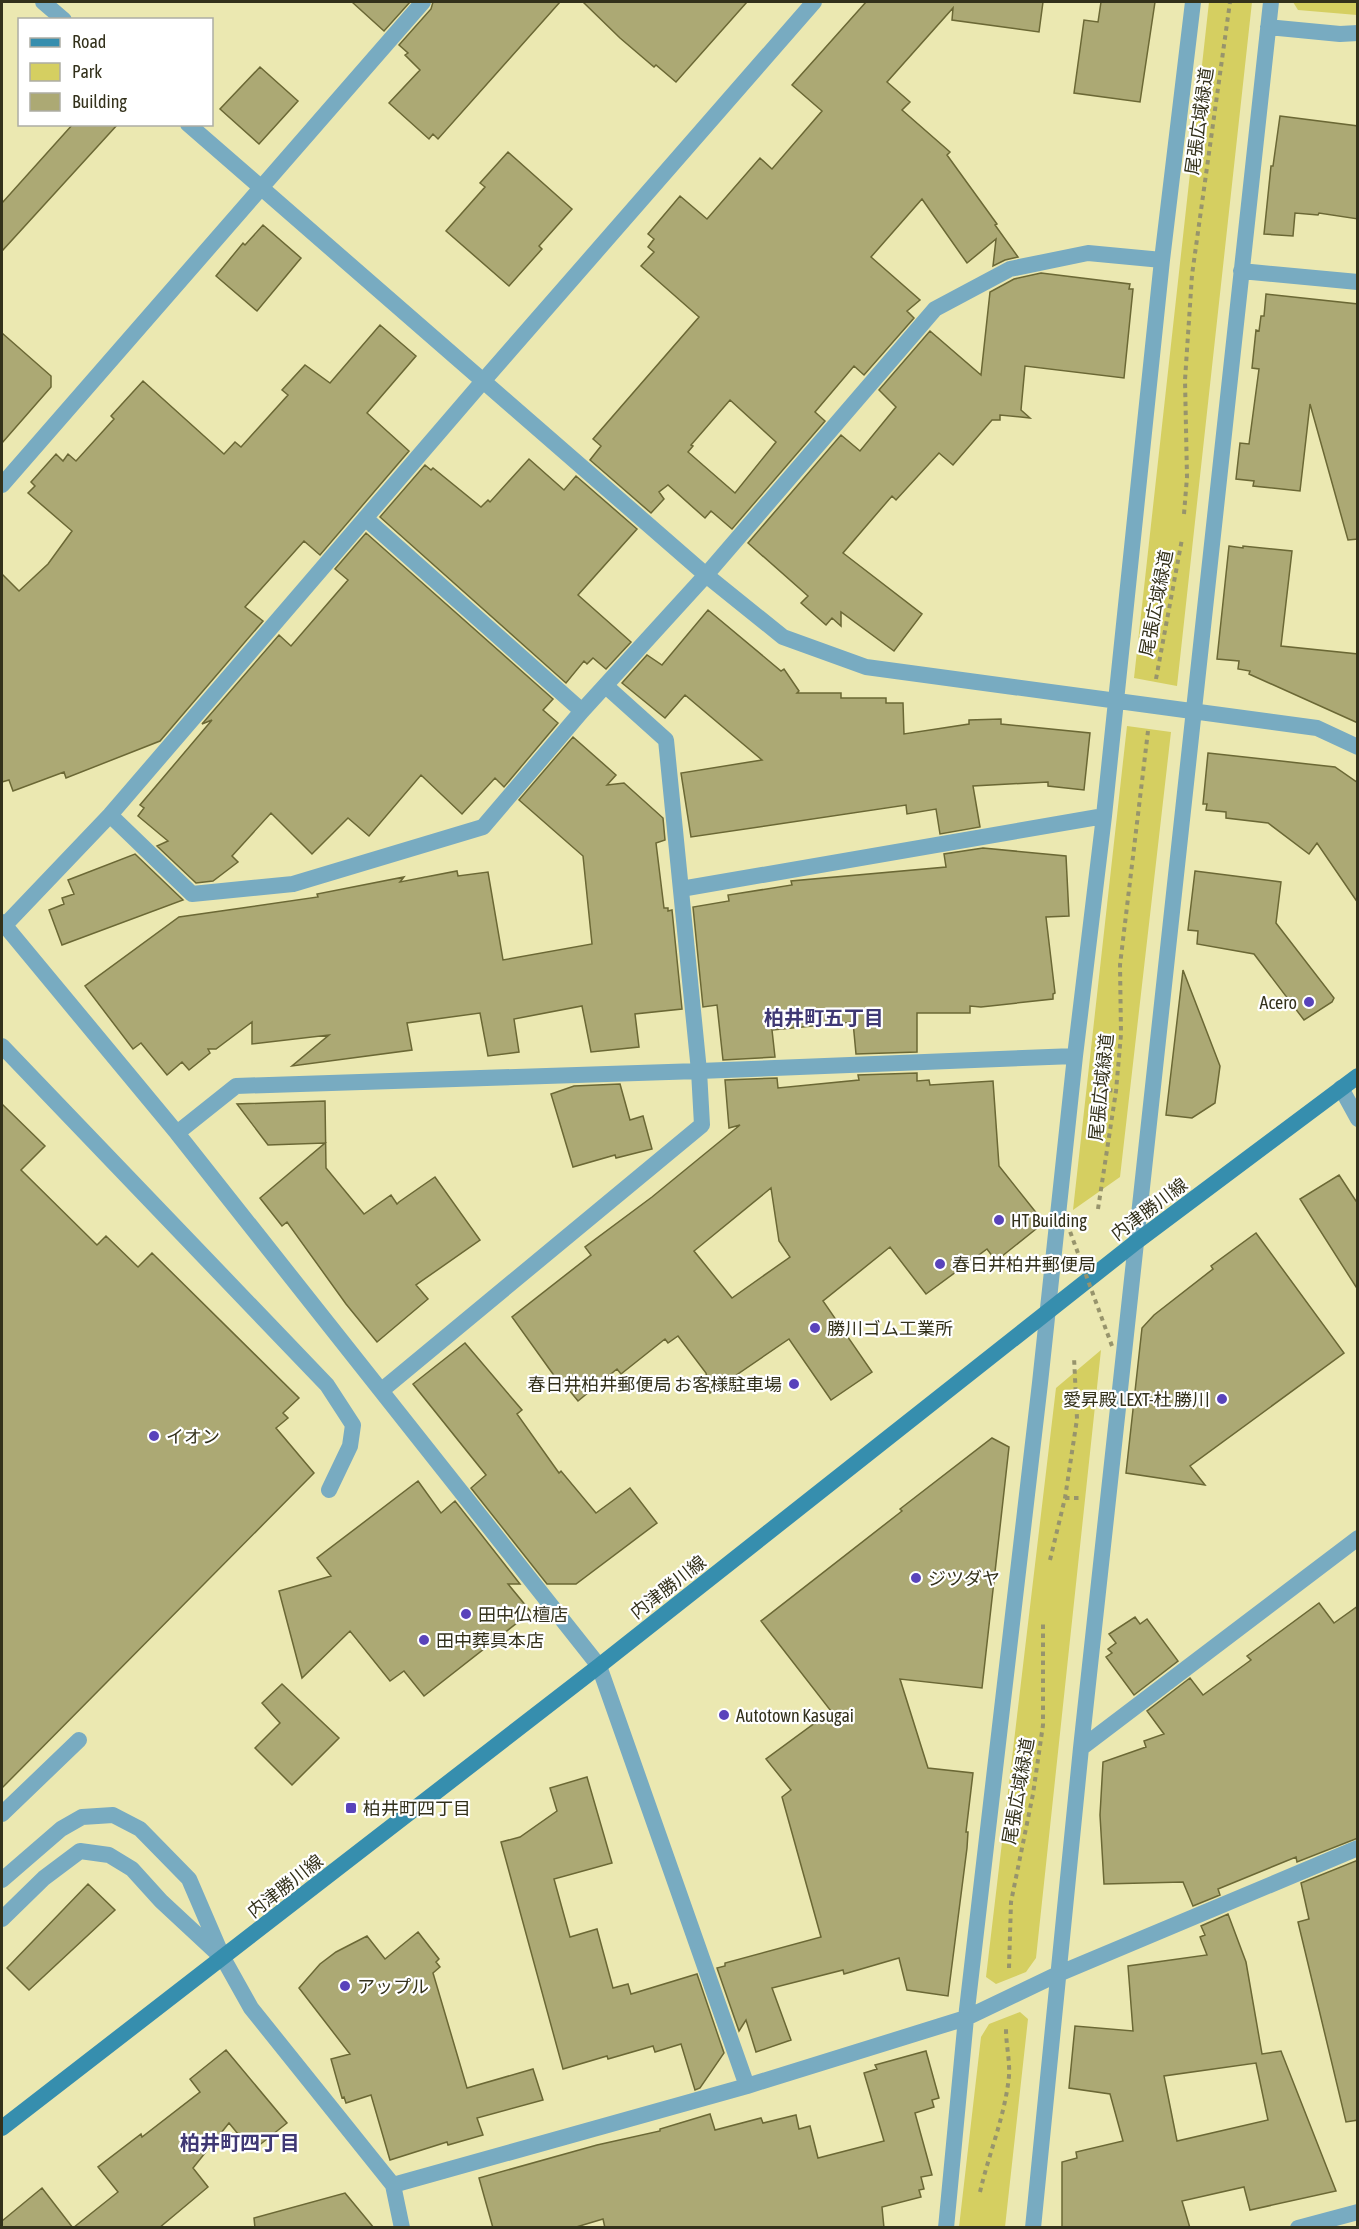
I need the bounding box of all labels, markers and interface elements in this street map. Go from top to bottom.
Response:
legend [18,18,213,126]
text: Road [72,31,106,52]
text: Park [72,61,102,82]
street label: 尾張広域緑道 [1181,66,1217,176]
text: Building [72,91,127,112]
street label: 尾張広域緑道 [1135,548,1177,658]
place label: Acero [1260,992,1297,1013]
marker: Acero [1302,995,1316,1009]
district label: 柏井町五丁目 [764,1006,884,1029]
street label: 尾張広域緑道 [1085,1032,1117,1142]
street label: 内津勝川線 [1107,1174,1191,1244]
place label: HT Building [1011,1210,1087,1231]
marker: HT Building [992,1213,1006,1227]
place label: 春日井柏井郵便局 [952,1254,1096,1275]
marker: 春日井柏井郵便局 [933,1257,947,1271]
place label: 勝川ゴム工業所 [827,1318,953,1339]
marker: 勝川ゴム工業所 [808,1321,822,1335]
place label: 春日井柏井郵便局 お客様駐車場 [528,1374,782,1395]
marker: 春日井柏井郵便局 お客様駐車場 [787,1377,801,1391]
place label: 愛昇殿 LEXT-杜 勝川 [1063,1389,1210,1410]
marker: 愛昇殿 LEXT-杜 勝川 [1215,1392,1229,1406]
place label: イオン [166,1426,220,1447]
marker: イオン [147,1429,161,1443]
street label: 内津勝川線 [626,1551,710,1623]
place label: ジツダヤ [928,1568,1000,1589]
marker: ジツダヤ [909,1571,923,1585]
place label: 田中仏檀店 [478,1604,568,1625]
marker: 田中仏檀店 [459,1607,473,1621]
place label: 田中葬具本店 [436,1630,544,1651]
marker: 田中葬具本店 [417,1633,431,1647]
place label: Autotown Kasugai [736,1705,854,1726]
marker: Autotown Kasugai [717,1708,731,1722]
street label: 尾張広域緑道 [998,1736,1038,1846]
place label: 柏井町四丁目 [363,1798,471,1819]
marker: 柏井町四丁目 [344,1801,358,1815]
street label: 内津勝川線 [243,1850,327,1922]
place label: アップル [357,1976,429,1997]
marker: アップル [338,1979,352,1993]
district label: 柏井町四丁目 [180,2131,300,2154]

